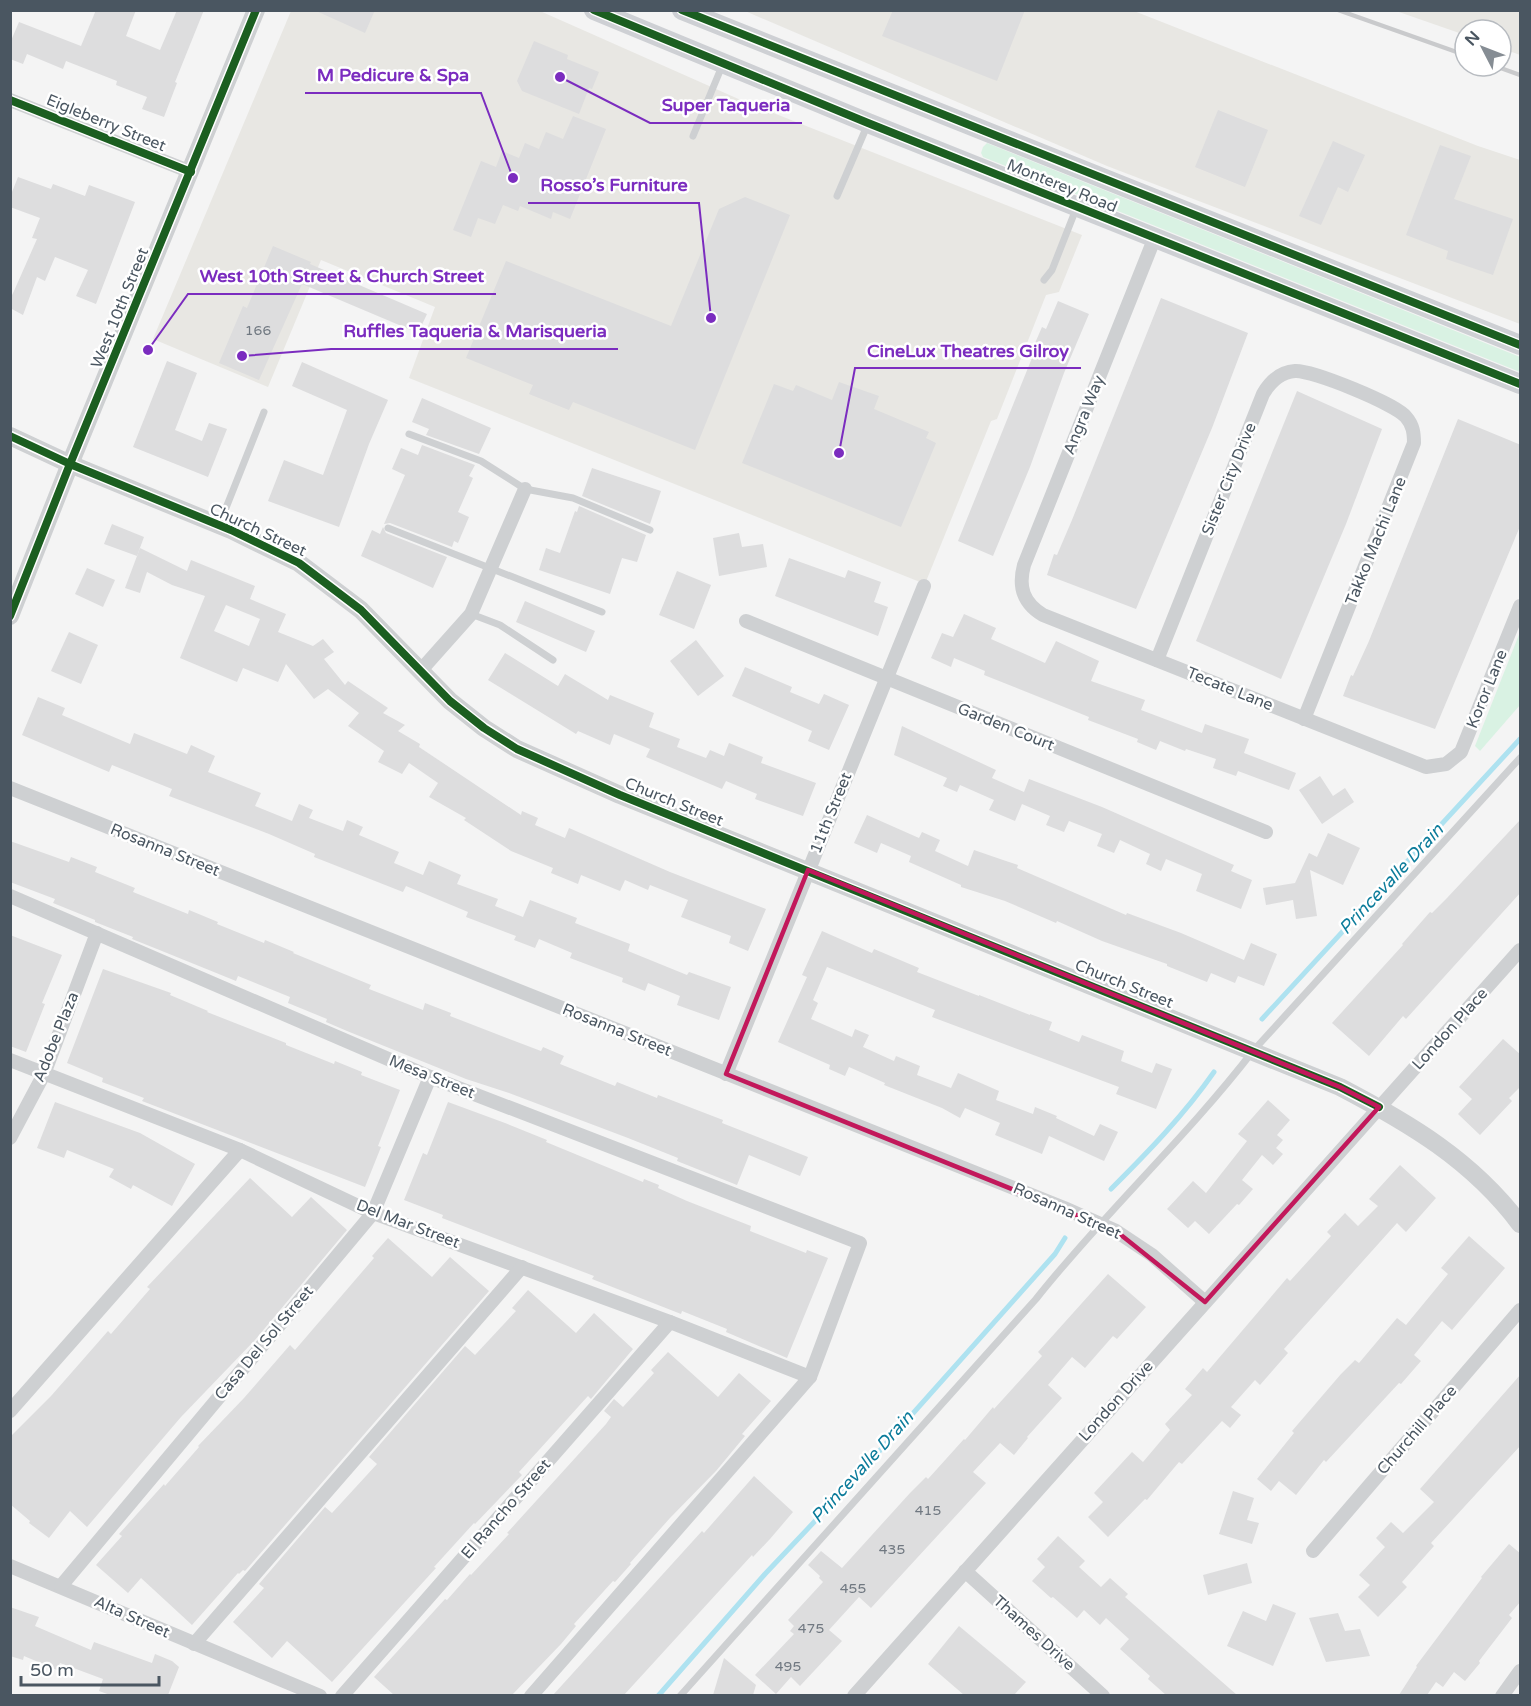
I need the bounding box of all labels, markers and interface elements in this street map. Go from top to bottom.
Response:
north arrow [1453,18,1513,78]
text: N [1461,27,1484,50]
callout: M Pedicure & Spa [305,57,481,93]
text: M Pedicure & Spa [317,64,469,86]
callout: Super Taqueria [650,87,802,123]
street label: Eigleberry Street [43,90,169,156]
text: Super Taqueria [662,94,790,116]
street label: Monterey Road [1004,155,1120,217]
callout: Rosso’s Furniture [528,167,699,203]
text: Rosso’s Furniture [540,174,688,196]
street label: West 10th Street [87,245,153,371]
callout: West 10th Street & Church Street [188,258,496,294]
text: West 10th Street & Church Street [200,265,484,287]
callout: Ruffles Taqueria & Marisqueria [331,313,618,349]
text: Ruffles Taqueria & Marisqueria [343,320,607,342]
house number: 166 [245,322,271,339]
callout: CineLux Theatres Gilroy [855,332,1081,368]
text: CineLux Theatres Gilroy [867,340,1069,362]
street label: Angra Way [1059,372,1109,458]
street label: Sister City Drive [1197,420,1261,538]
street label: Takko Machi Lane [1341,474,1411,608]
street label: Church Street [206,499,310,561]
street label: Koror Lane [1462,647,1512,731]
street label: Tecate Lane [1184,663,1276,715]
street label: Garden Court [955,699,1057,755]
street label: 11th Street [806,769,856,857]
street label: Church Street [622,773,726,831]
water label: Princevalle Drain [1334,818,1449,939]
street label: Rosanna Street [107,819,223,881]
street label: Church Street [1072,955,1176,1013]
street label: London Place [1408,984,1492,1074]
street label: Adobe Plaza [29,989,83,1085]
street label: Rosanna Street [559,999,675,1061]
street label: Mesa Street [386,1051,478,1103]
street label: Rosanna Street [1010,1178,1124,1244]
street label: Del Mar Street [353,1195,463,1253]
street label: Casa Del Sol Street [210,1282,318,1404]
street label: London Drive [1075,1356,1157,1446]
street label: Churchill Place [1373,1381,1461,1479]
water label: Princevalle Drain [806,1406,919,1528]
street label: El Rancho Street [457,1455,555,1563]
house number: 415 [915,1502,941,1519]
house number: 435 [879,1541,905,1558]
house number: 455 [840,1580,866,1597]
street label: Alta Street [91,1591,173,1643]
street label: Thames Drive [989,1591,1079,1675]
house number: 475 [798,1620,824,1637]
scale bar [21,1649,159,1687]
house number: 495 [775,1658,801,1675]
text: 50 m [30,1659,74,1681]

